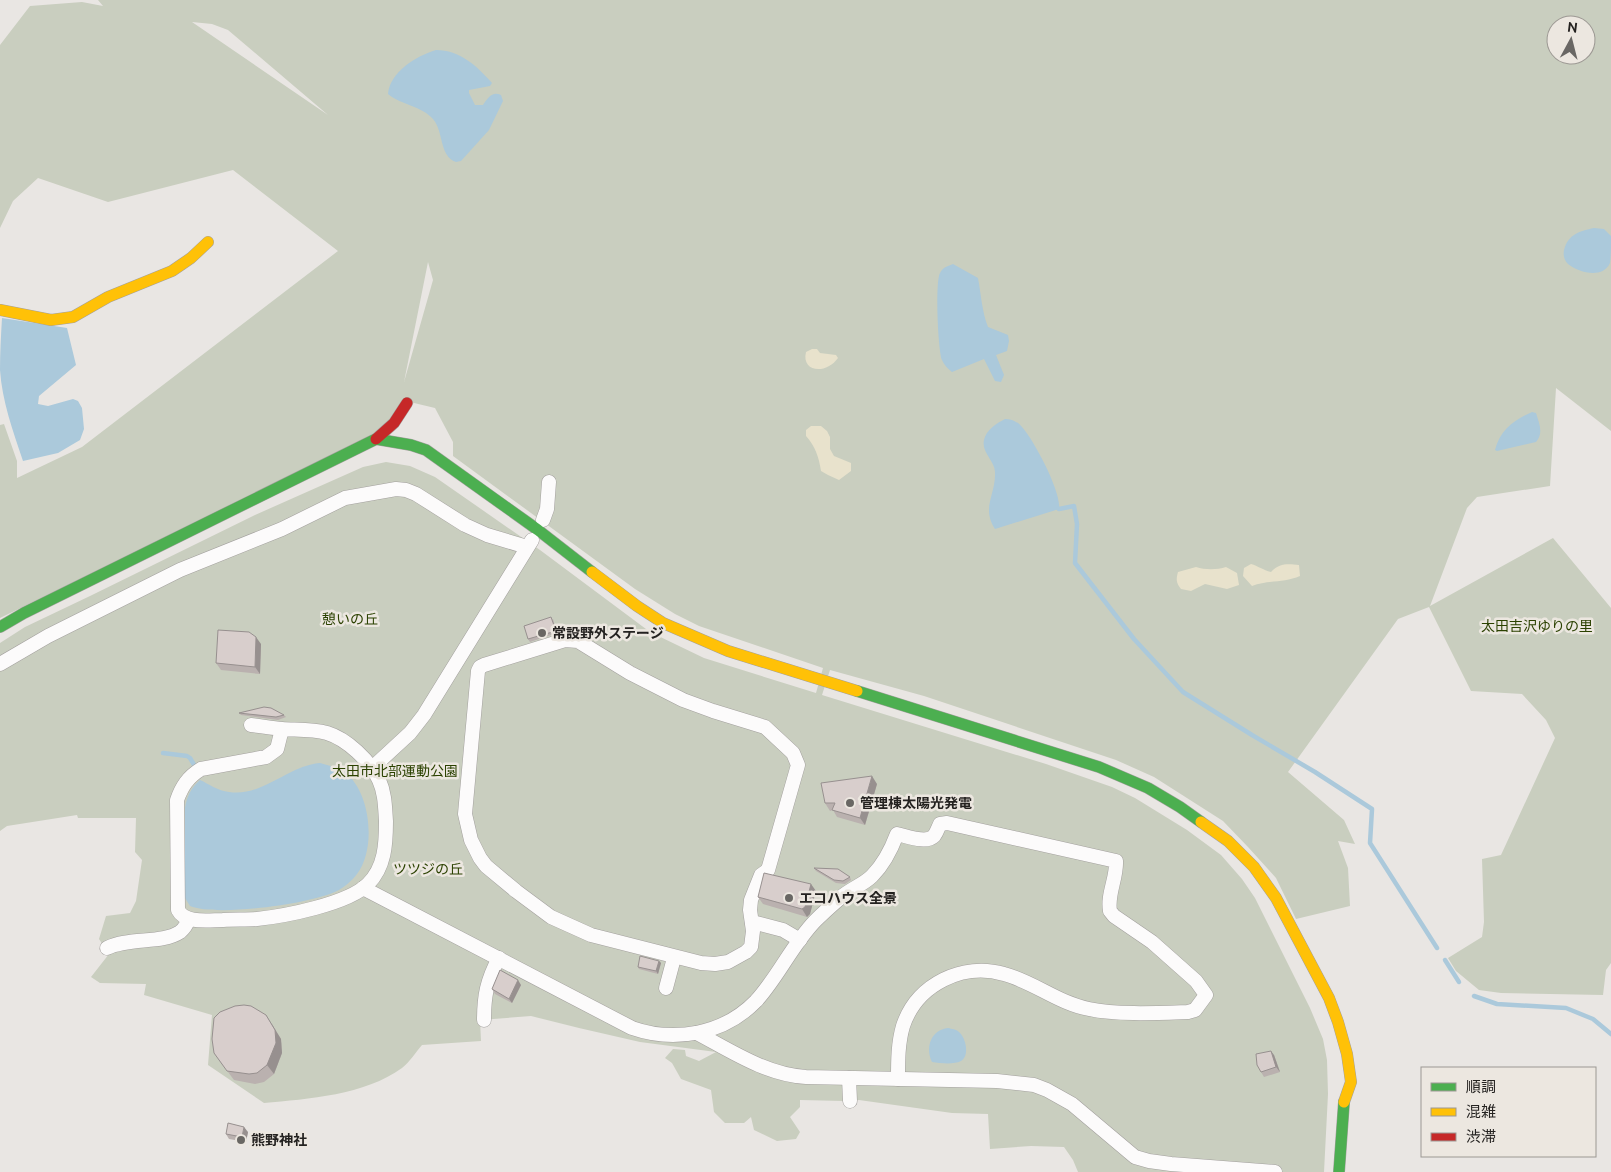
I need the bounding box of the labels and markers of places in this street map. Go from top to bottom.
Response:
place label: 常設野外ステージ [552,625,664,641]
marker: 常設野外ステージ [536,627,548,639]
place label: 管理棟太陽光発電 [860,795,972,811]
marker: 管理棟太陽光発電 [844,797,856,809]
place label: エコハウス全景 [799,890,897,906]
marker: エコハウス全景 [783,892,795,904]
place label: 熊野神社 [251,1132,307,1148]
marker: 熊野神社 [235,1134,247,1146]

